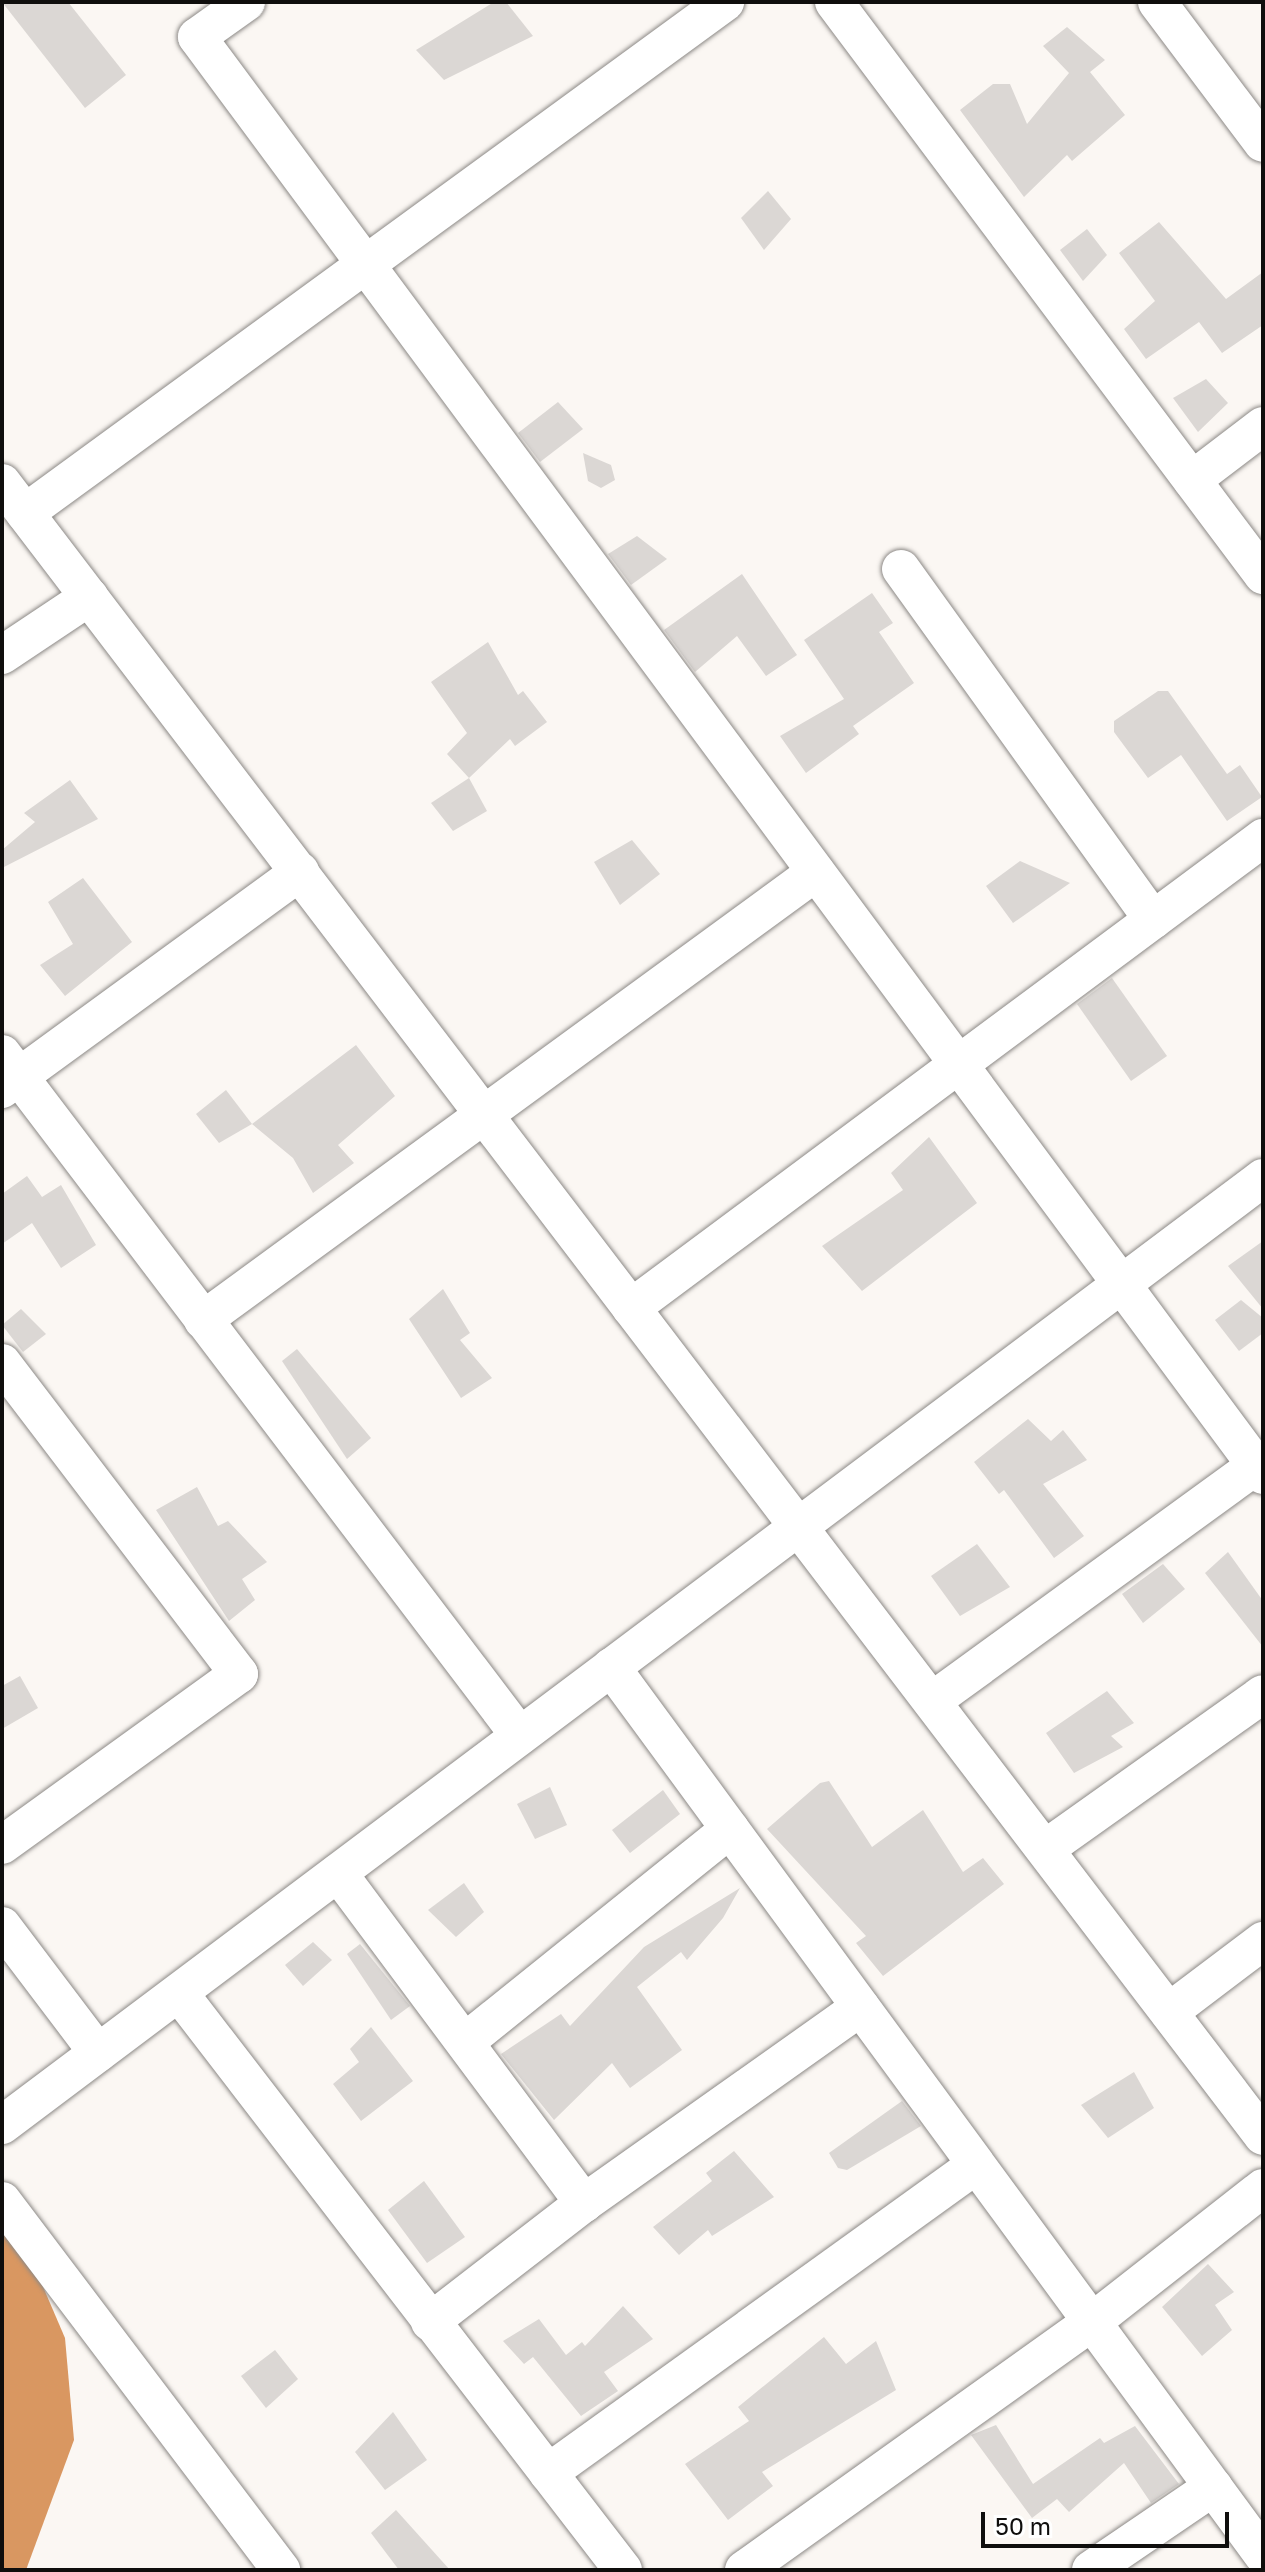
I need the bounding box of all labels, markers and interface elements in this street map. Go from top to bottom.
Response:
scale bar [985,2496,1233,2546]
text: 50 m [995,2511,1051,2540]

